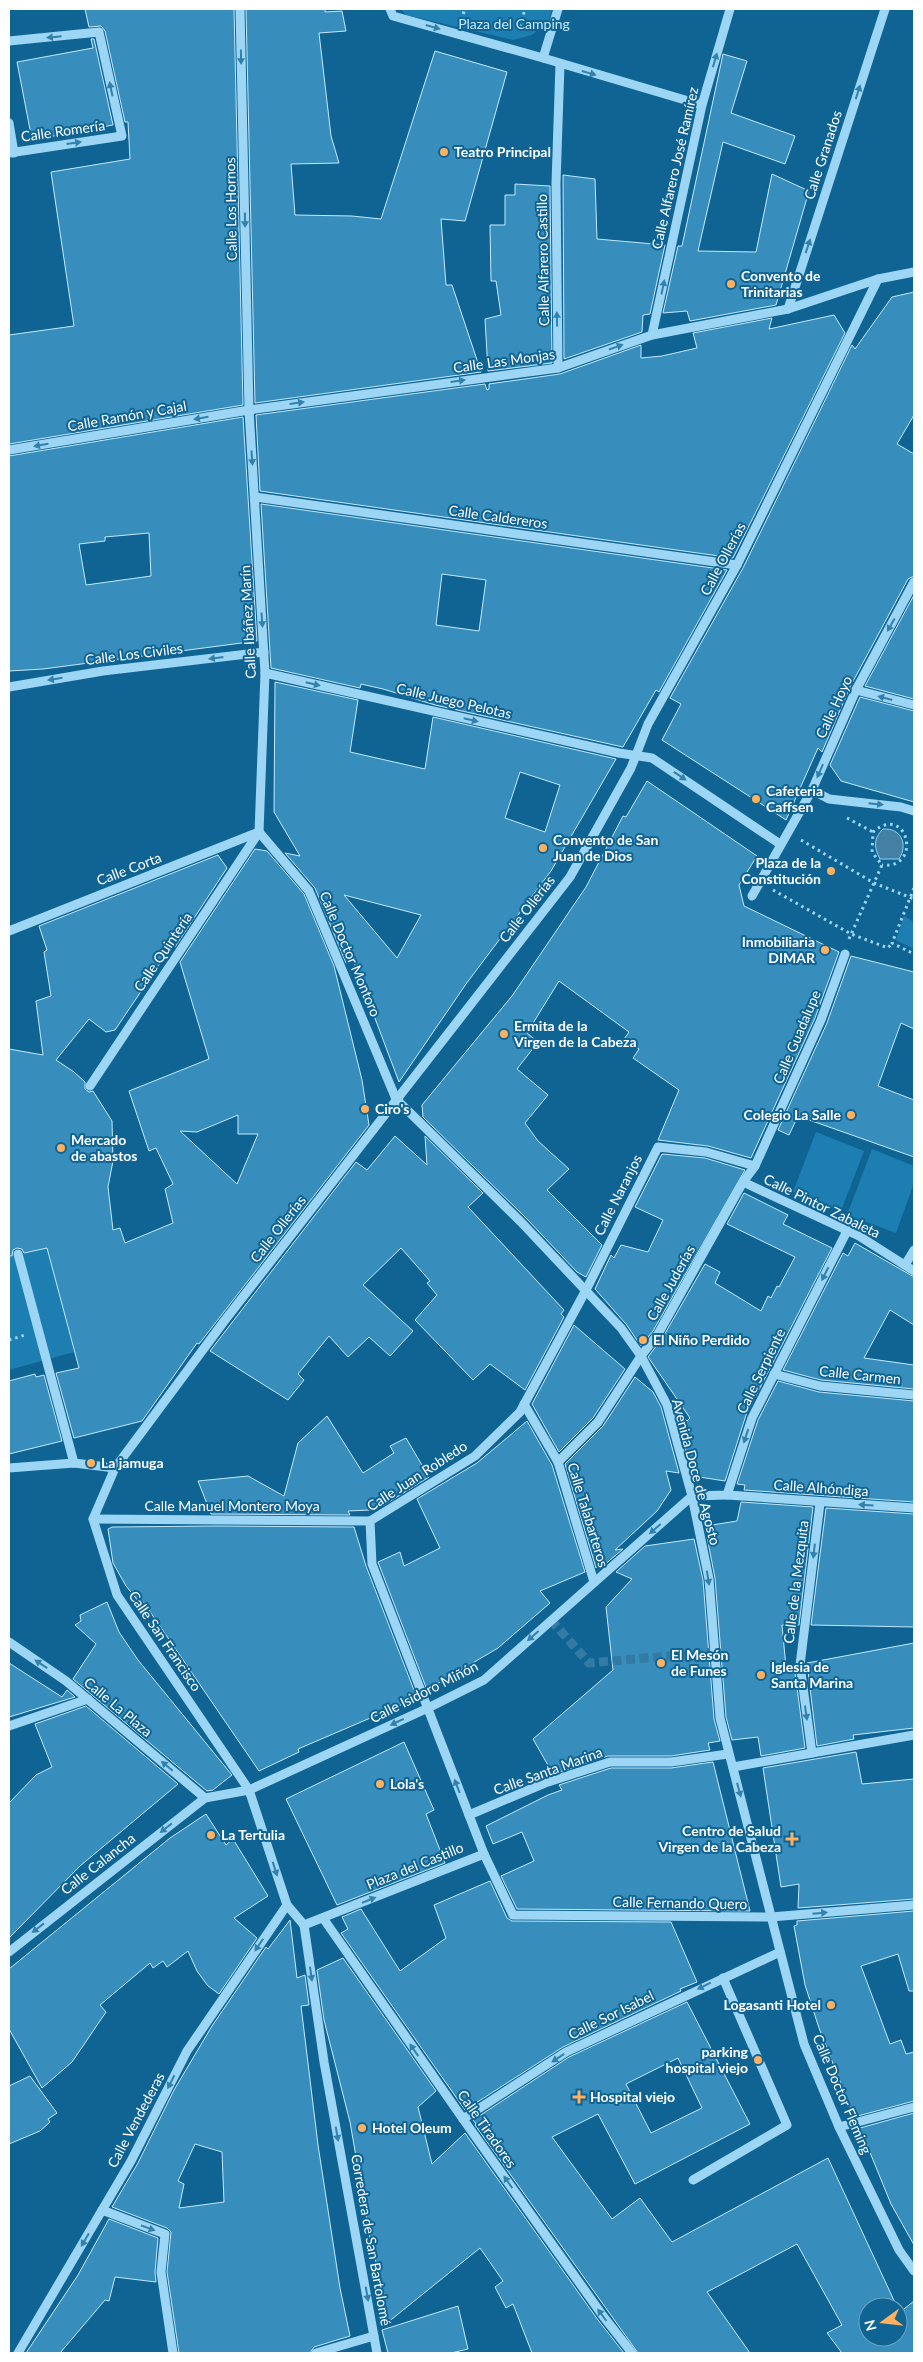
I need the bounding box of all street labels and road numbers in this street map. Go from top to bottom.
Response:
street label: Calle Alfarero José Ramírez [648,85,701,251]
street label: Calle Granados [800,108,845,201]
street label: Calle Romería [20,116,106,145]
street label: Calle Los Hornos [221,157,240,261]
street label: Calle Alfarero Castillo [533,194,552,326]
street label: Calle Las Monjas [452,345,556,376]
street label: Calle Ramón y Cajal [66,397,188,434]
street label: Calle Caldereros [447,501,549,532]
street label: Calle Ollerías [696,519,749,598]
street label: Calle Ibáñez Marín [236,565,259,679]
street label: Calle Los Civiles [84,639,184,668]
street label: Calle Hoyo [812,673,855,741]
street label: Calle Juego Pelotas [395,679,513,722]
street label: Calle Corta [94,848,164,889]
street label: Calle Ollerías [495,872,558,946]
street label: Calle Doctor Montoro [316,889,385,1019]
street label: Calle Quintería [130,909,195,994]
street label: Calle Guadalupe [769,987,824,1086]
street label: Calle Naranjos [590,1152,645,1238]
street label: Calle Pintor Zabaleta [761,1170,883,1241]
street label: Calle Ollerías [246,1192,309,1266]
street label: Calle Juderías [643,1242,698,1323]
street label: Calle Serpiente [733,1325,788,1416]
street label: Calle Carmen [818,1362,902,1387]
street label: Avenida Doce de Agosto [669,1397,724,1547]
street label: Calle Juan Robledo [363,1437,470,1514]
street label: Calle Talabarteros [564,1461,612,1569]
street label: Calle Alhóndiga [773,1476,869,1499]
street label: Calle Manuel Montero Moya [144,1497,320,1514]
street label: Calle de la Mezquita [780,1519,811,1644]
street label: Calle San Francisco [126,1587,205,1694]
street label: Calle Isidoro Miñón [367,1657,481,1726]
street label: Calle La Plaza [81,1673,156,1740]
street label: Calle Santa Marina [491,1743,605,1798]
street label: Calle Calancha [57,1829,138,1898]
street label: Plaza del Castillo [364,1838,466,1893]
street label: Calle Fernando Quero [613,1893,748,1912]
street label: Calle Sor Isabel [565,1987,656,2043]
street label: Calle Doctor Fleming [809,2031,875,2156]
street label: Calle Vendederas [103,2069,168,2170]
street label: Calle Tiradores [454,2087,520,2171]
street label: Corredera de San Bartolomé [348,2153,395,2327]

